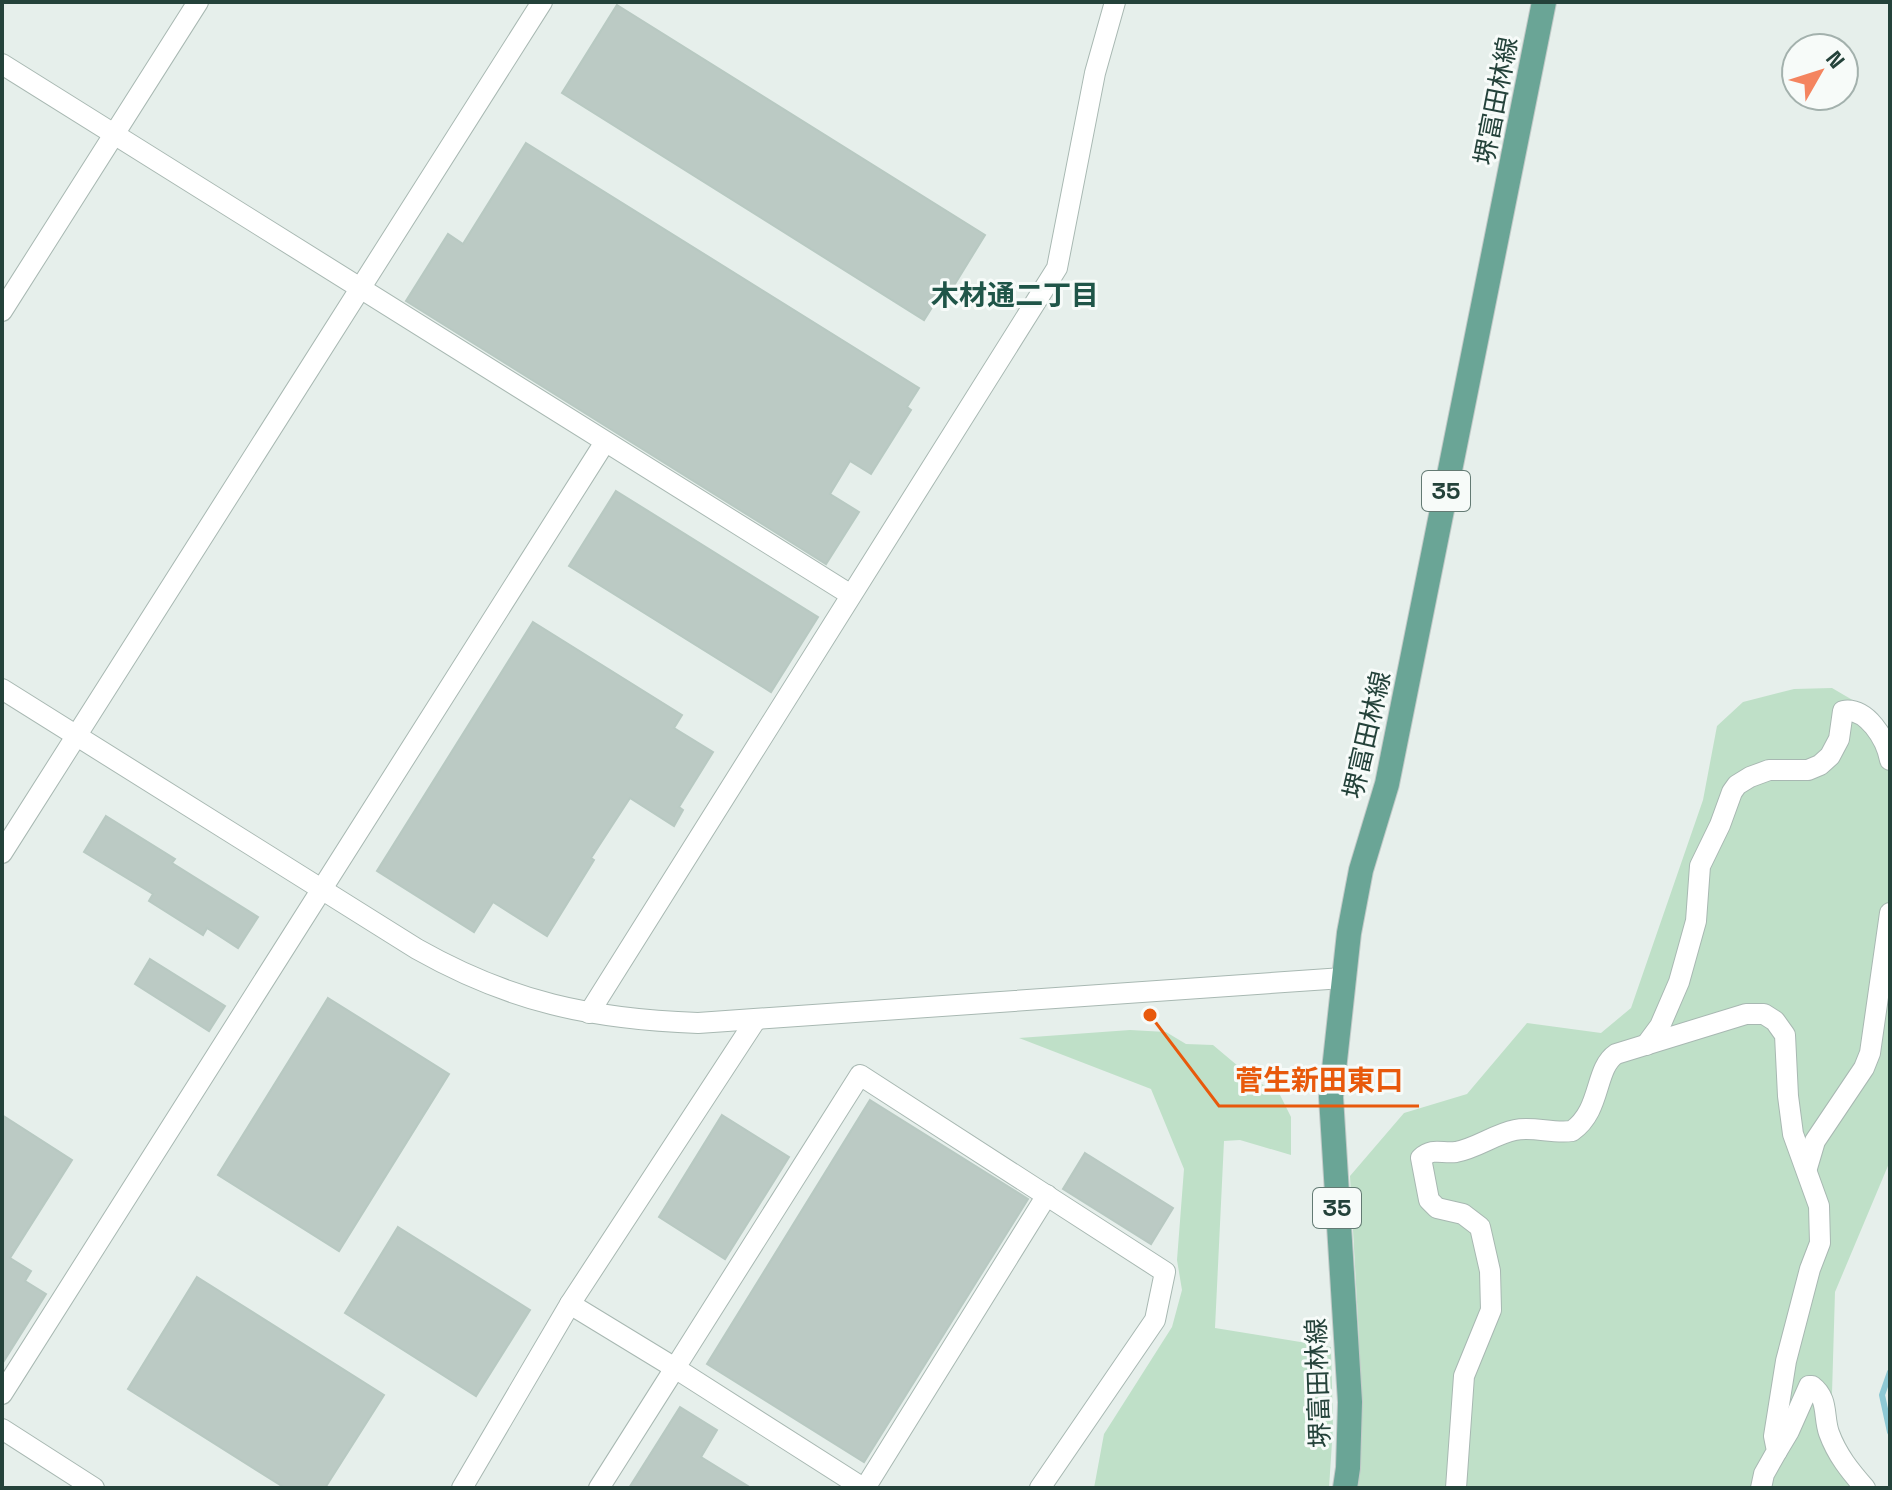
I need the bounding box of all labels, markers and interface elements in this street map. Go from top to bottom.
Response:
north arrow [1780,32,1860,112]
street label: 堺富田林線 [1467,34,1525,168]
text: N [1820,45,1851,74]
district label: 木材通二丁目 [931,277,1099,313]
road number: 35 [1422,471,1470,511]
street label: 堺富田林線 [1336,668,1398,802]
callout: 菅生新田東口 [1219,1054,1419,1106]
text: 菅生新田東口 [1235,1062,1403,1098]
road number: 35 [1313,1188,1361,1228]
street label: 堺富田林線 [1299,1317,1337,1449]

